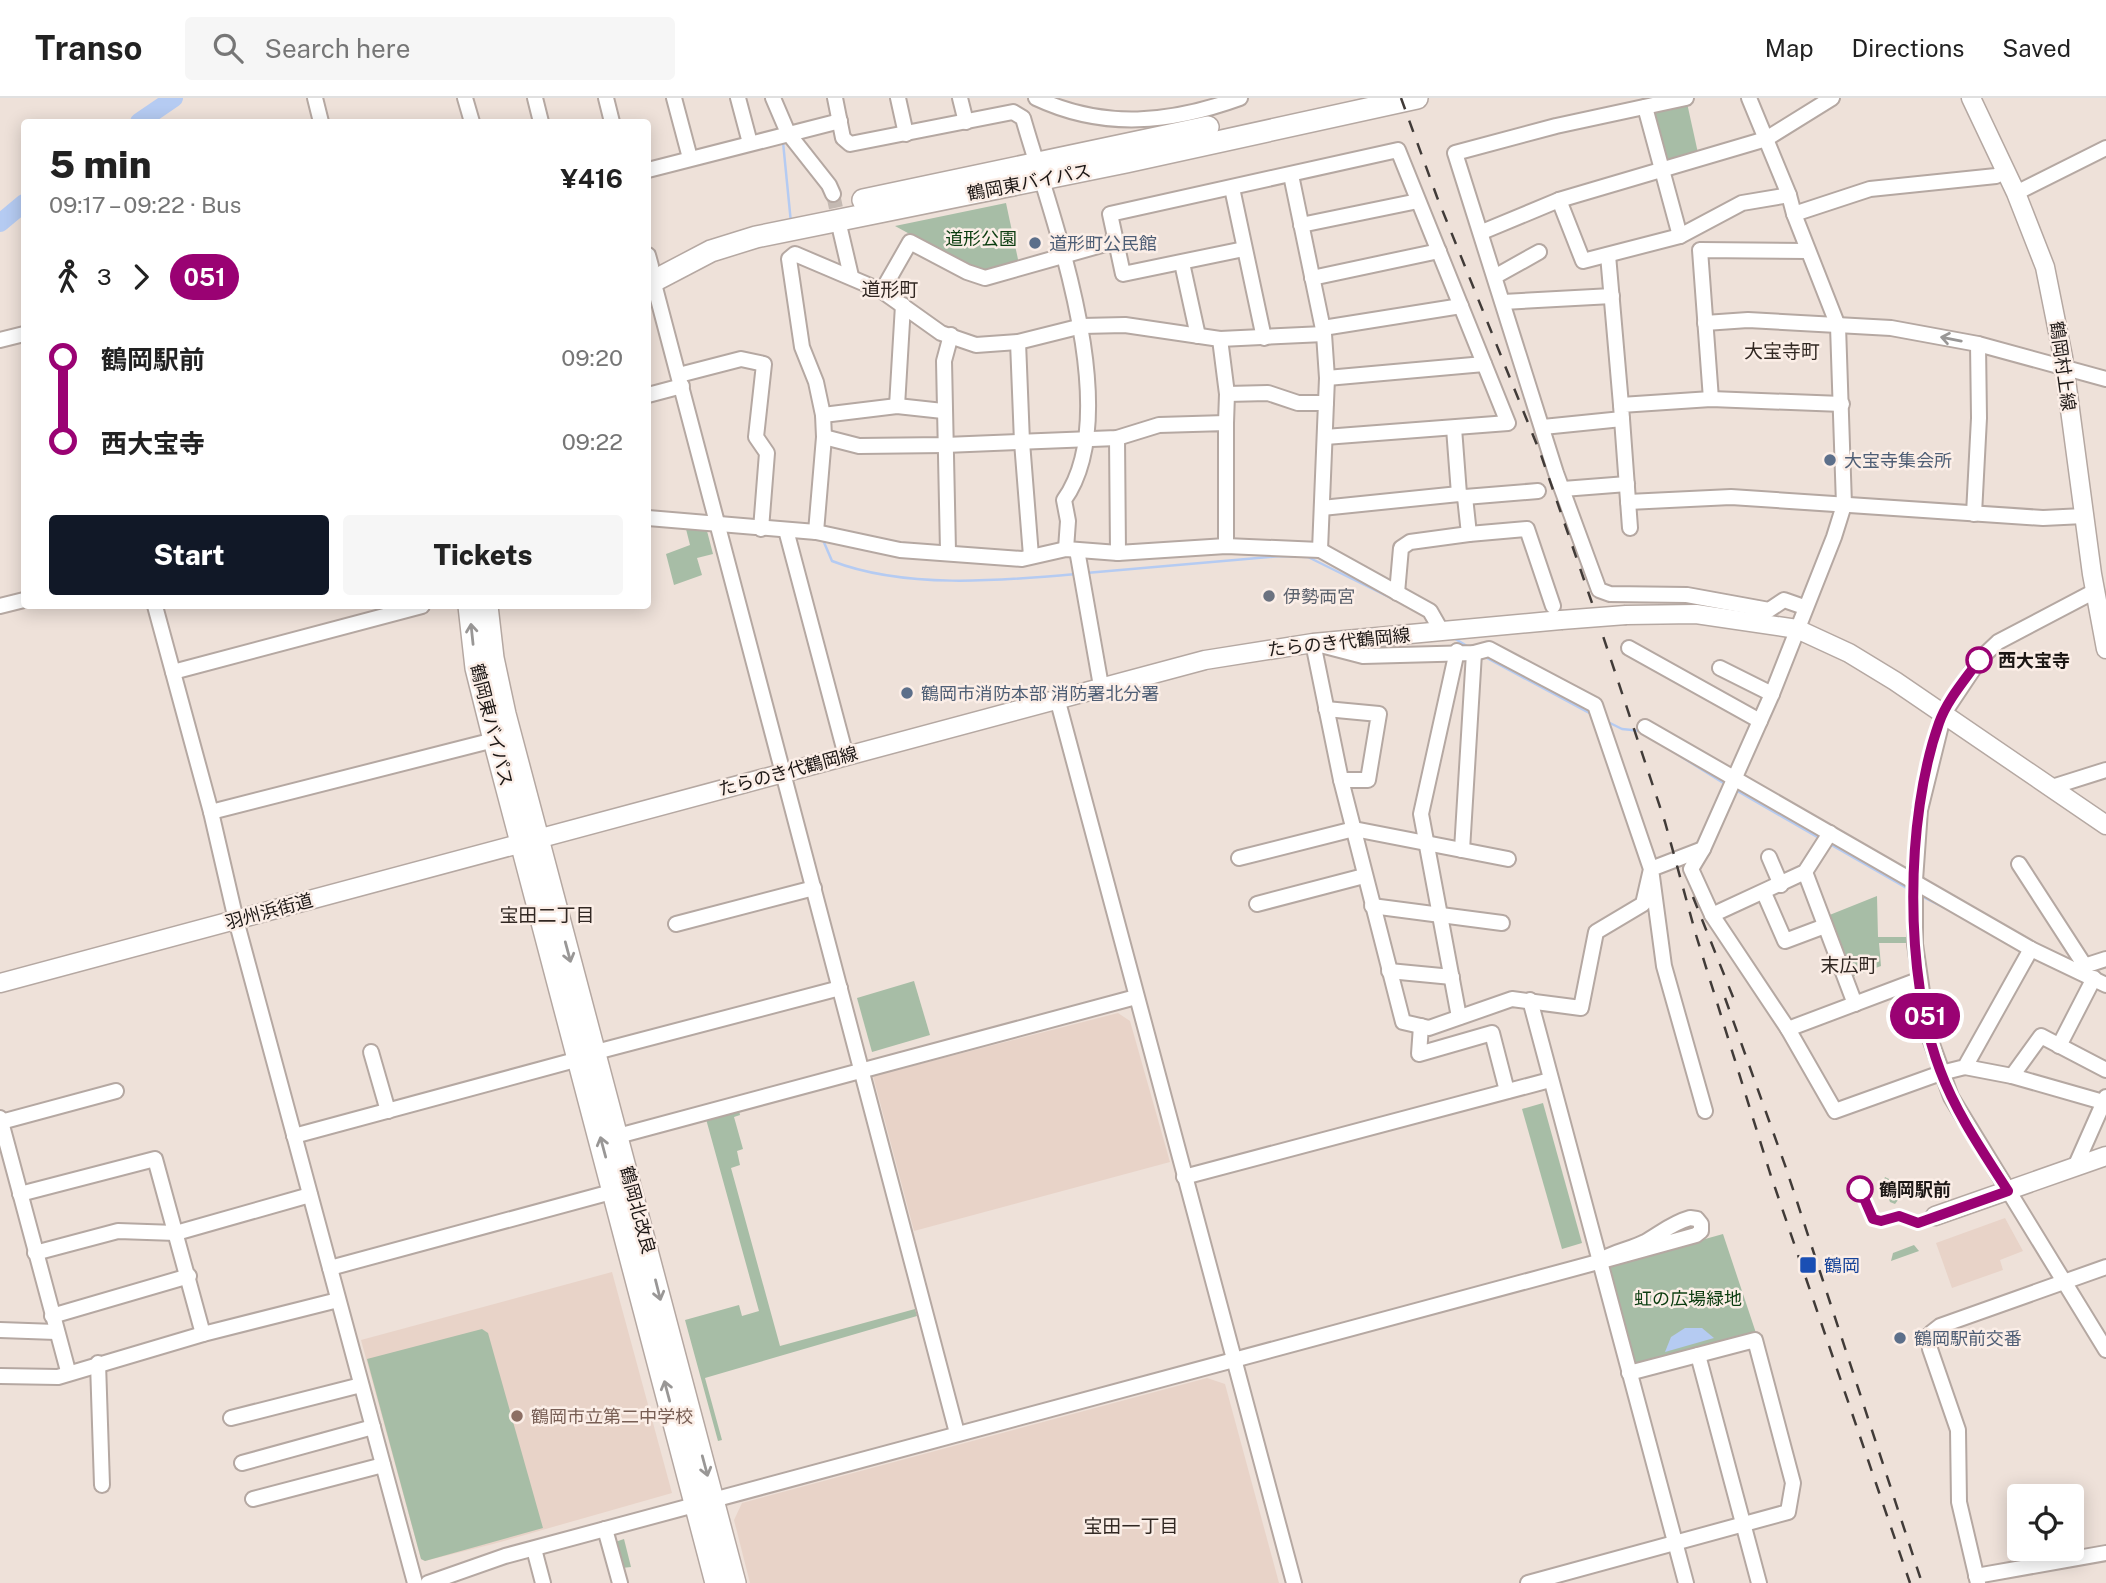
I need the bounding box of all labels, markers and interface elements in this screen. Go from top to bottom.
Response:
search box [185,17,675,80]
text: Transo [35,29,143,67]
icon: search [209,29,247,67]
text: Search here [265,33,411,64]
text: Map [1765,34,1814,62]
text: Directions [1852,34,1964,62]
text: Saved [2002,34,2071,62]
text: 5 min [49,142,151,187]
street label: 鶴岡東バイパス [965,160,1093,204]
text: ¥416 [561,163,623,194]
text: 09:17 – 09:22 · Bus [49,191,241,218]
park label: 道形公園 [945,228,1017,249]
place label: 道形町公民館 [1049,233,1157,254]
marker: 道形町公民館 [1027,235,1043,251]
icon: walk [49,258,87,296]
icon: forward [122,258,160,296]
text: 3 [97,263,112,290]
text: 051 [184,263,225,291]
district label: 道形町 [861,278,919,300]
street label: 鶴岡村上線 [2046,320,2080,412]
one-way arrow [1940,331,1963,345]
district label: 大宝寺町 [1744,340,1820,362]
text: 鶴岡駅前 [101,344,205,375]
text: 09:20 [561,344,623,371]
text: 西大宝寺 [101,428,205,459]
text: 09:22 [562,428,623,455]
place label: 大宝寺集会所 [1844,450,1952,471]
marker: 大宝寺集会所 [1822,452,1838,468]
button: Start [49,515,329,595]
button: Tickets [343,515,623,595]
place label: 伊勢両宮 [1283,586,1355,607]
marker: 伊勢両宮 [1261,588,1277,604]
one-way arrow [465,623,478,646]
street label: たらのき代鶴岡線 [1267,624,1411,660]
marker: 西大宝寺 [1966,647,1992,673]
place label: 西大宝寺 [1998,650,2070,671]
street label: 鶴岡東バイパス [467,662,517,788]
place label: 鶴岡市消防本部 消防署北分署 [921,683,1159,704]
marker: 鶴岡市消防本部 消防署北分署 [899,685,915,701]
street label: たらのき代鶴岡線 [716,742,860,800]
street label: 羽州浜街道 [223,889,315,933]
district label: 宝田二丁目 [499,904,595,926]
one-way arrow [562,940,575,962]
district label: 末広町 [1820,954,1878,976]
line badge: 051 [1885,993,1965,1039]
text: 051 [1904,1002,1946,1030]
one-way arrow [596,1136,609,1159]
street label: 鶴岡北改良 [616,1164,660,1256]
marker: 鶴岡駅前 [1847,1176,1873,1202]
place label: 鶴岡駅前 [1879,1179,1951,1200]
marker: 鶴岡 [1798,1255,1818,1275]
place label: 鶴岡 [1824,1255,1860,1276]
one-way arrow [652,1278,665,1301]
park label: 虹の広場緑地 [1634,1288,1742,1309]
place label: 鶴岡駅前交番 [1914,1328,2022,1349]
marker: 鶴岡駅前交番 [1892,1330,1908,1346]
one-way arrow [660,1380,673,1403]
place label: 鶴岡市立第二中学校 [531,1406,693,1427]
marker: 鶴岡市立第二中学校 [509,1408,525,1424]
one-way arrow [699,1455,712,1477]
map controls [2007,1484,2084,1561]
button: locate [2007,1484,2084,1561]
district label: 宝田一丁目 [1083,1515,1179,1537]

